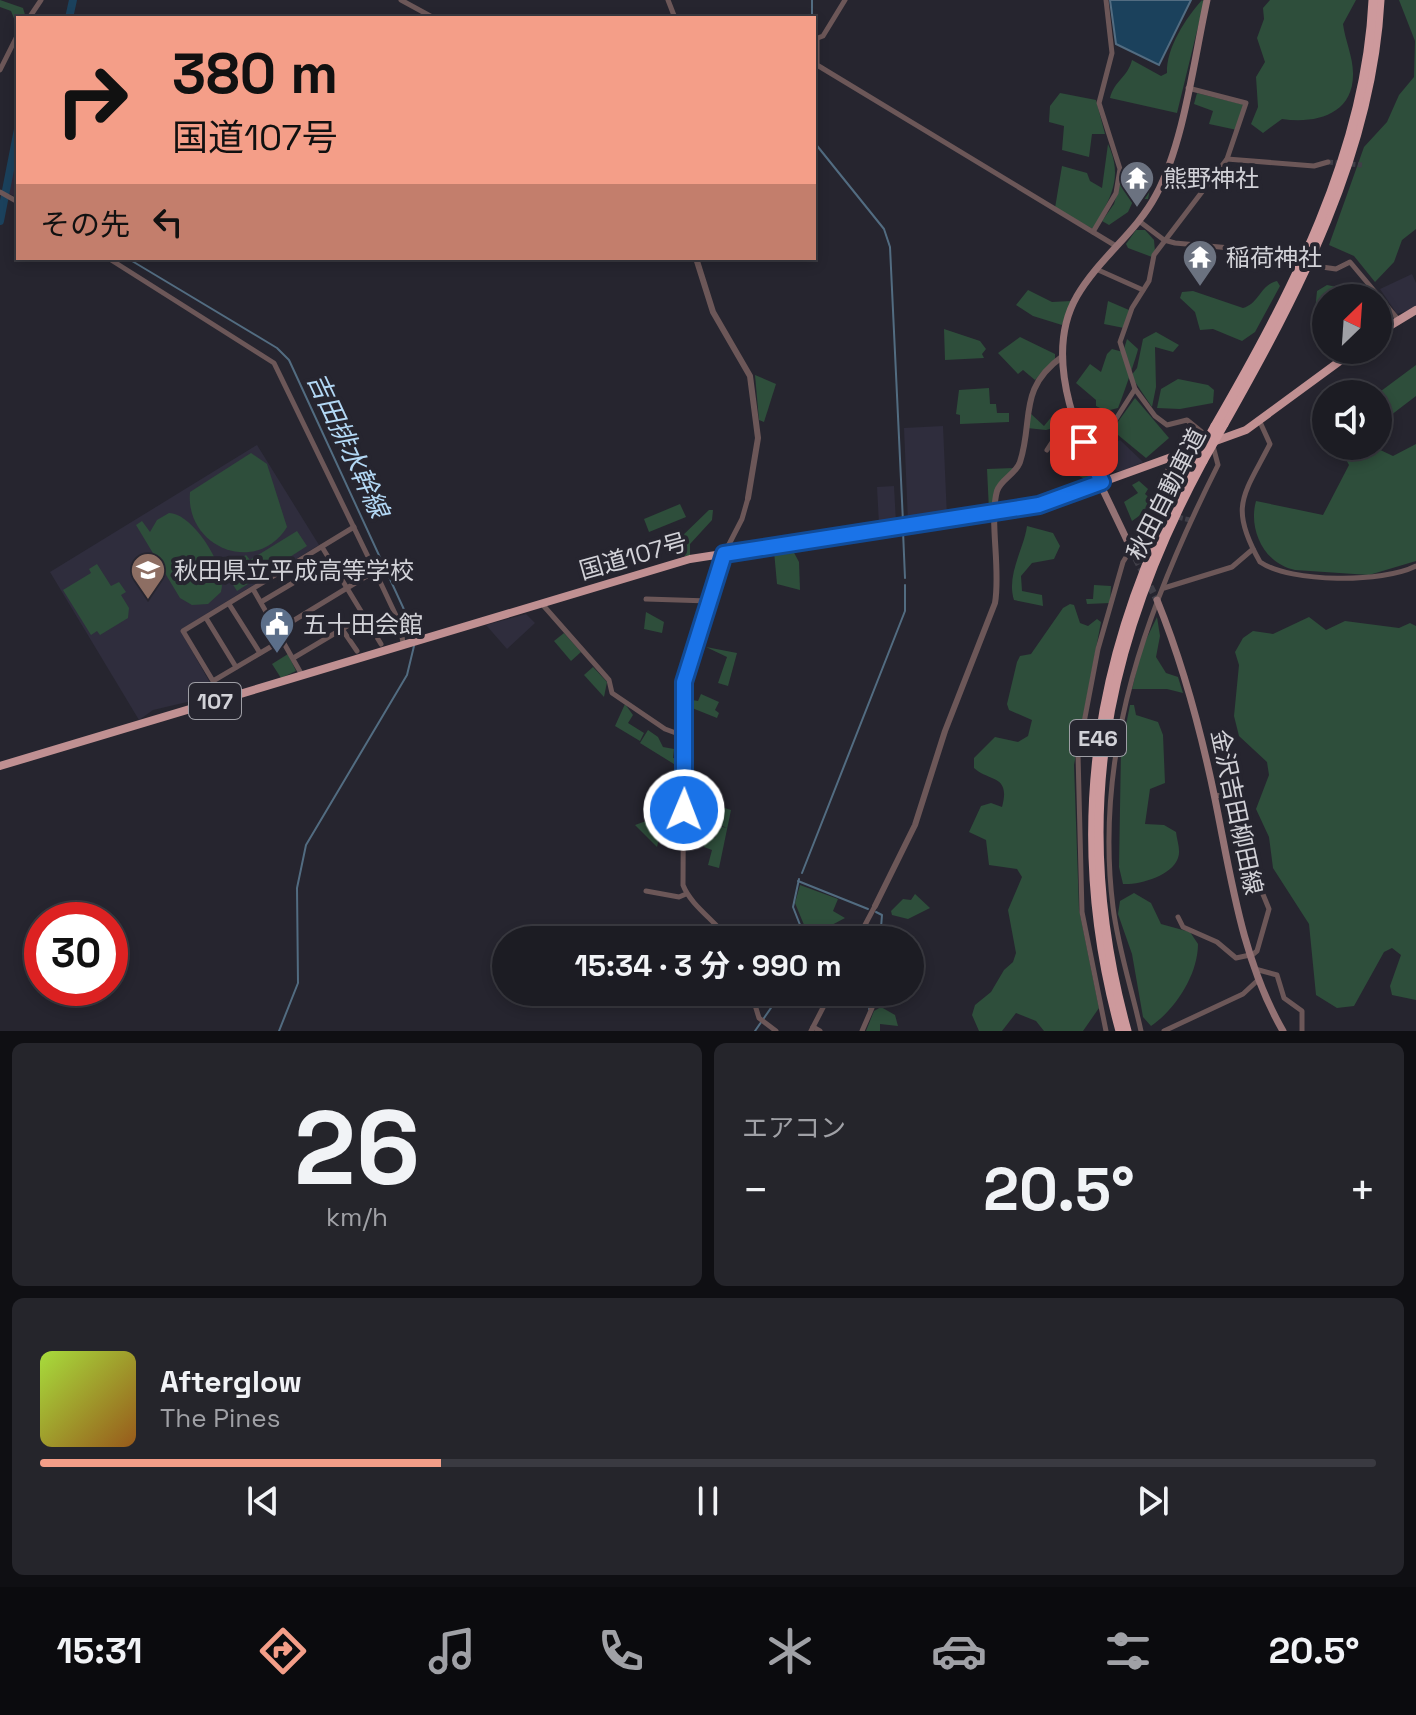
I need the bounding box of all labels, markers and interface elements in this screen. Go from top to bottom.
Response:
text: 380 m [172,38,338,109]
icon: right [40,48,144,152]
text: 国道107号 [172,115,338,161]
temple icon: 熊野神社 [1118,159,1156,209]
place label: 熊野神社 [1163,163,1259,194]
icon: left [146,200,190,244]
text: その先 [40,205,130,244]
temple icon: 稲荷神社 [1181,238,1219,288]
place label: 稲荷神社 [1226,242,1322,273]
north arrow [1312,284,1392,364]
map controls [1312,284,1392,460]
water label: 吉田排水幹線 [300,367,398,526]
button: sound [1312,380,1392,460]
pin [1050,408,1118,476]
icon: arrive [1062,420,1106,464]
street label: 秋田自動車道 [1120,423,1212,565]
street label: 国道107号 [576,526,690,586]
school or university icon: 秋田県立平成高等学校 [129,551,167,601]
place label: 秋田県立平成高等学校 [174,555,414,586]
public building icon: 五十田会館 [258,605,296,655]
place label: 五十田会館 [303,609,423,640]
road number: 107 [189,683,241,719]
road number: E46 [1070,720,1126,756]
street label: 金沢吉田柳田線 [1204,727,1270,897]
position arrow [642,768,726,852]
speed limit sign: 30 [24,902,128,1006]
text: 15:34 · 3 分 · 990 m [575,946,842,985]
text: 26 [294,1082,420,1214]
text: エアコン [742,1111,846,1145]
text: 20.5° [983,1151,1135,1228]
text: − [742,1162,769,1218]
text: + [1349,1162,1376,1218]
text: km/h [326,1200,388,1234]
text: Afterglow [160,1362,302,1401]
text: The Pines [160,1401,280,1435]
icon: previous [241,1479,285,1523]
icon: pause [686,1479,730,1523]
icon: next [1131,1479,1175,1523]
icon: directions [255,1623,311,1679]
icon: music [424,1623,480,1679]
icon: phone [593,1623,649,1679]
icon: climate [762,1623,818,1679]
icon: car [931,1623,987,1679]
icon: filters [1100,1623,1156,1679]
text: 15:31 [56,1628,143,1674]
text: 20.5° [1269,1628,1359,1674]

